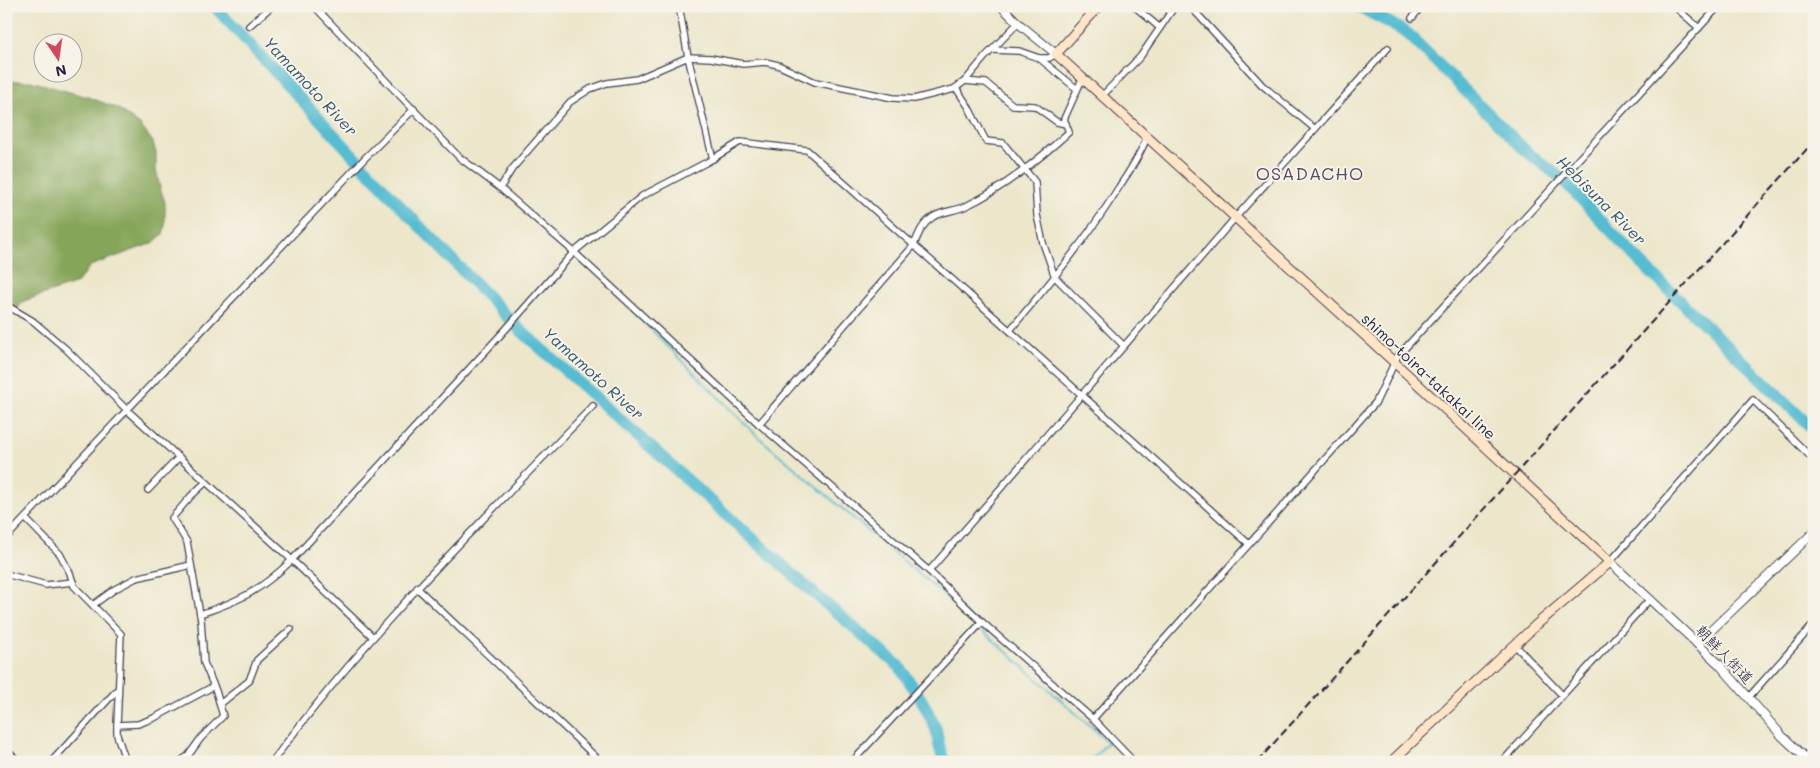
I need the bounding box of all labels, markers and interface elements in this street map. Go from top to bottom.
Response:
north arrow [32,32,82,82]
water label: Yamamoto River [259,32,363,140]
text: N [54,61,68,82]
water label: Hebisuna River [1553,151,1651,249]
district label: OSADACHO [1256,161,1364,185]
street label: shimo-toira-takakai line [1358,308,1500,444]
water label: Yamamoto River [539,322,649,424]
street label: 朝鮮人街道 [1692,620,1758,688]

